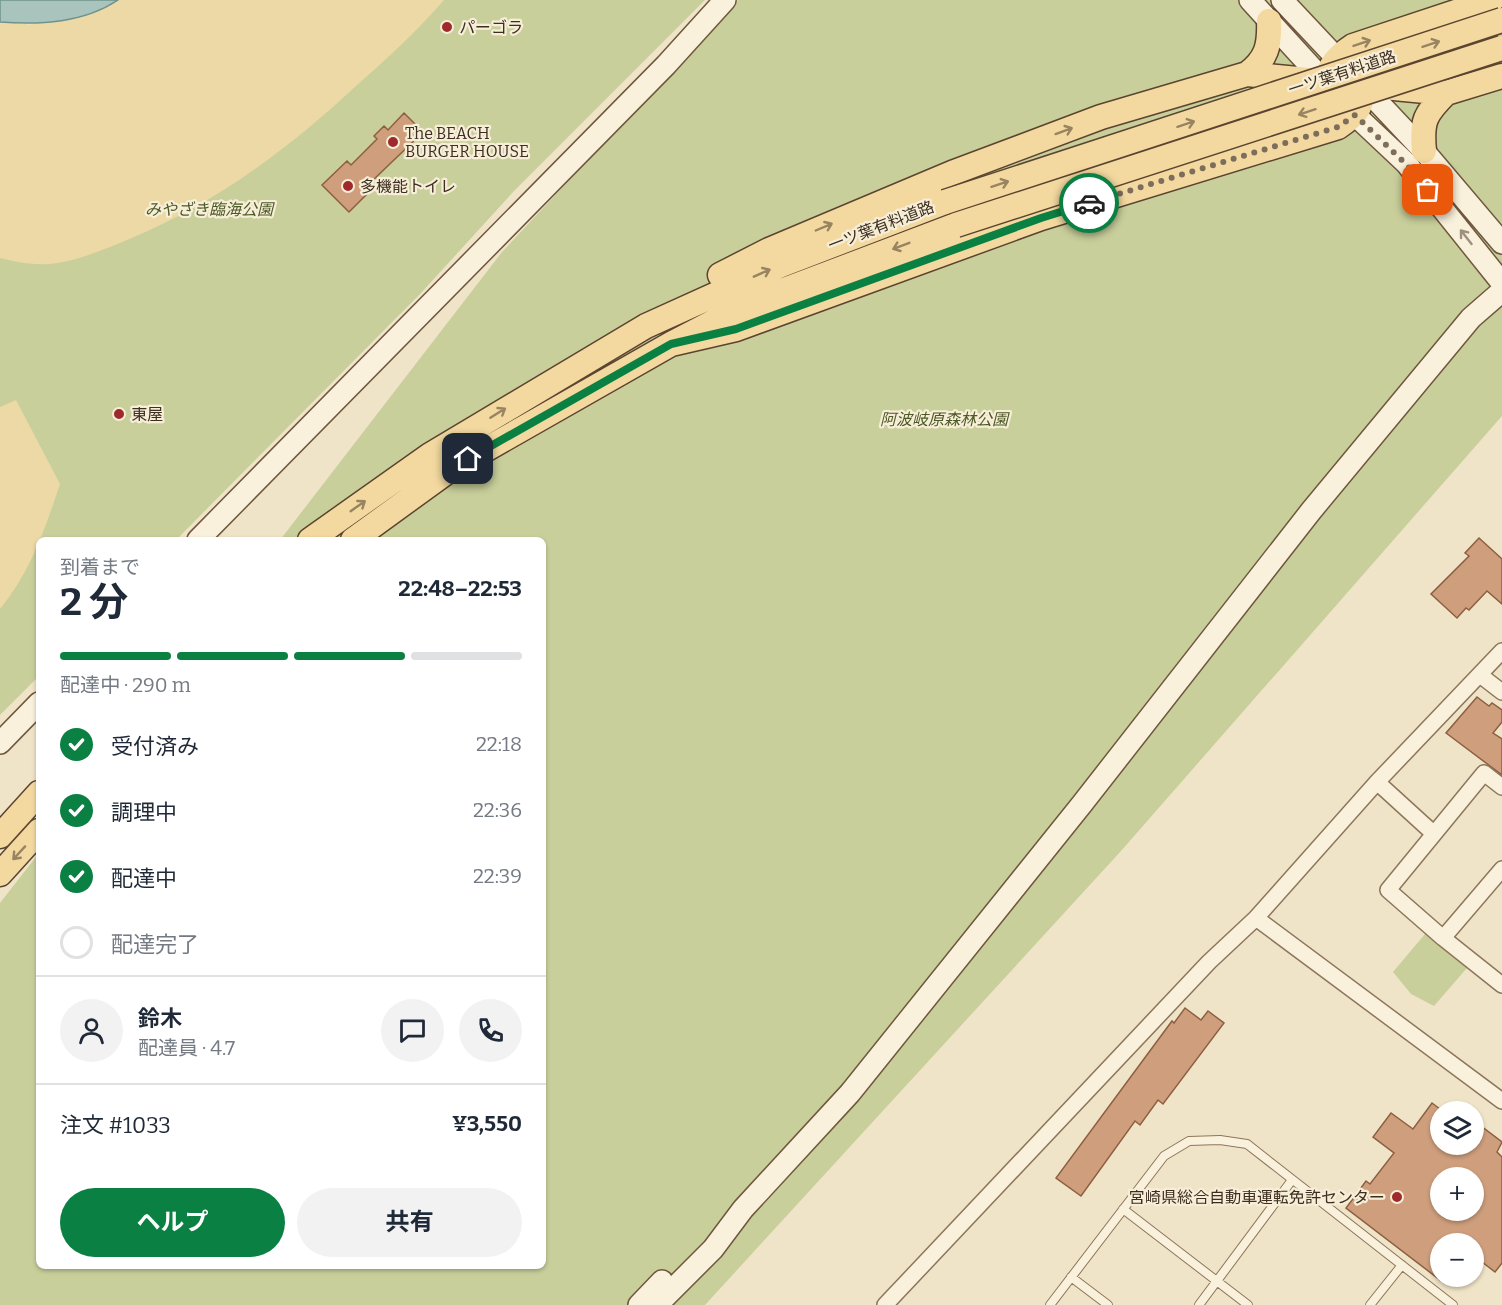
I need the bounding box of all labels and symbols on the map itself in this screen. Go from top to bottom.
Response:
place label: パーゴラ [459,18,523,37]
marker: パーゴラ [440,20,454,34]
one-way arrow [1353,36,1371,47]
one-way arrow [1421,38,1440,49]
street label: 一ツ葉有料道路 [1286,47,1398,99]
one-way arrow [1298,107,1317,118]
one-way arrow [1176,118,1195,129]
place label: The BEACH BURGER HOUSE [405,124,529,161]
one-way arrow [1054,125,1072,136]
marker: The BEACH BURGER HOUSE [386,135,400,149]
pin [1402,164,1453,215]
courier [1059,173,1119,233]
place label: 多機能トイレ [360,177,456,196]
one-way arrow [990,178,1009,189]
marker: 多機能トイレ [341,179,355,193]
street label: 一ツ葉有料道路 [825,197,937,255]
park label: みやざき臨海公園 [145,200,275,219]
one-way arrow [814,221,833,232]
one-way arrow [1459,229,1472,245]
one-way arrow [892,241,911,252]
one-way arrow [753,267,771,278]
place label: 東屋 [131,405,163,424]
marker: 東屋 [112,407,126,421]
one-way arrow [489,407,506,419]
park label: 阿波岐原森林公園 [880,410,1010,429]
pin [442,433,493,484]
one-way arrow [349,500,365,512]
one-way arrow [12,845,26,860]
place label: 宮崎県総合自動車運転免許センター [1129,1188,1385,1207]
marker: 宮崎県総合自動車運転免許センター [1390,1190,1404,1204]

